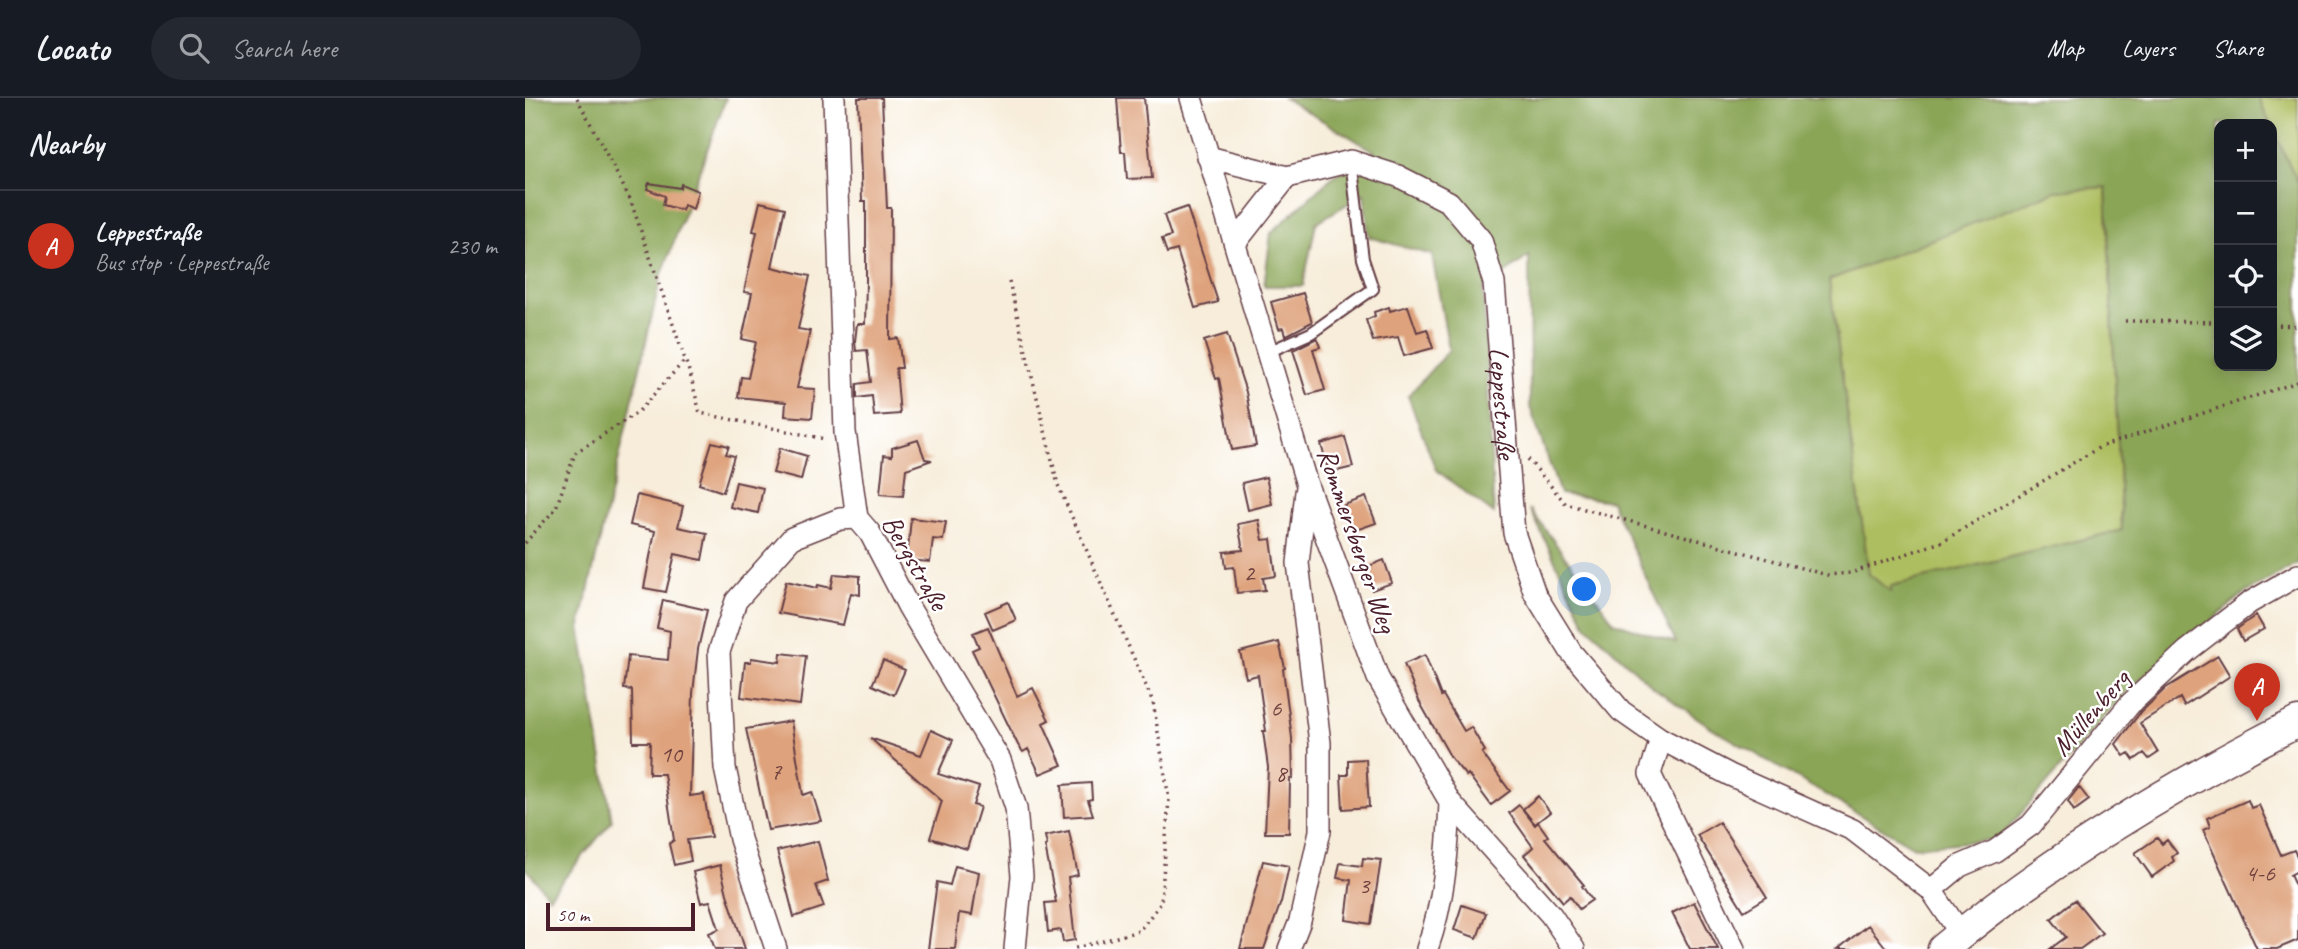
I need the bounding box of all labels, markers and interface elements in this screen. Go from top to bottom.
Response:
search box [151,17,641,80]
text: Locato [35,27,109,69]
icon: search [175,29,213,67]
text: Search here [231,32,337,65]
text: Map [2047,33,2084,63]
text: Layers [2122,33,2175,63]
text: Share [2213,33,2263,63]
map controls [2214,119,2277,371]
button: + [2214,119,2277,182]
text: Nearby [28,125,104,163]
button: − [2214,182,2277,245]
text: Leppestraße [95,215,200,248]
text: A [45,232,57,261]
text: 230 m [448,232,497,261]
button: locate [2214,245,2277,308]
text: Bus stop · Leppestraße [95,248,269,277]
button: layers [2214,308,2277,371]
street label: Leppestraße [1481,346,1525,462]
street label: Rommersberger Weg [1310,443,1406,639]
street label: Bergstraße [874,508,958,618]
house number: 2 [1244,558,1257,588]
your location [1567,572,1601,606]
street label: Müllenberg [2043,660,2139,763]
pin: A [2234,663,2280,721]
house number: 6 [1271,693,1283,723]
house number: 10 [660,739,684,769]
house number: 7 [771,756,783,786]
house number: 8 [1276,758,1289,788]
house number: 4-6 [2245,858,2276,888]
house number: 3 [1359,870,1372,900]
scale bar [546,900,695,932]
text: 50 m [557,903,589,927]

